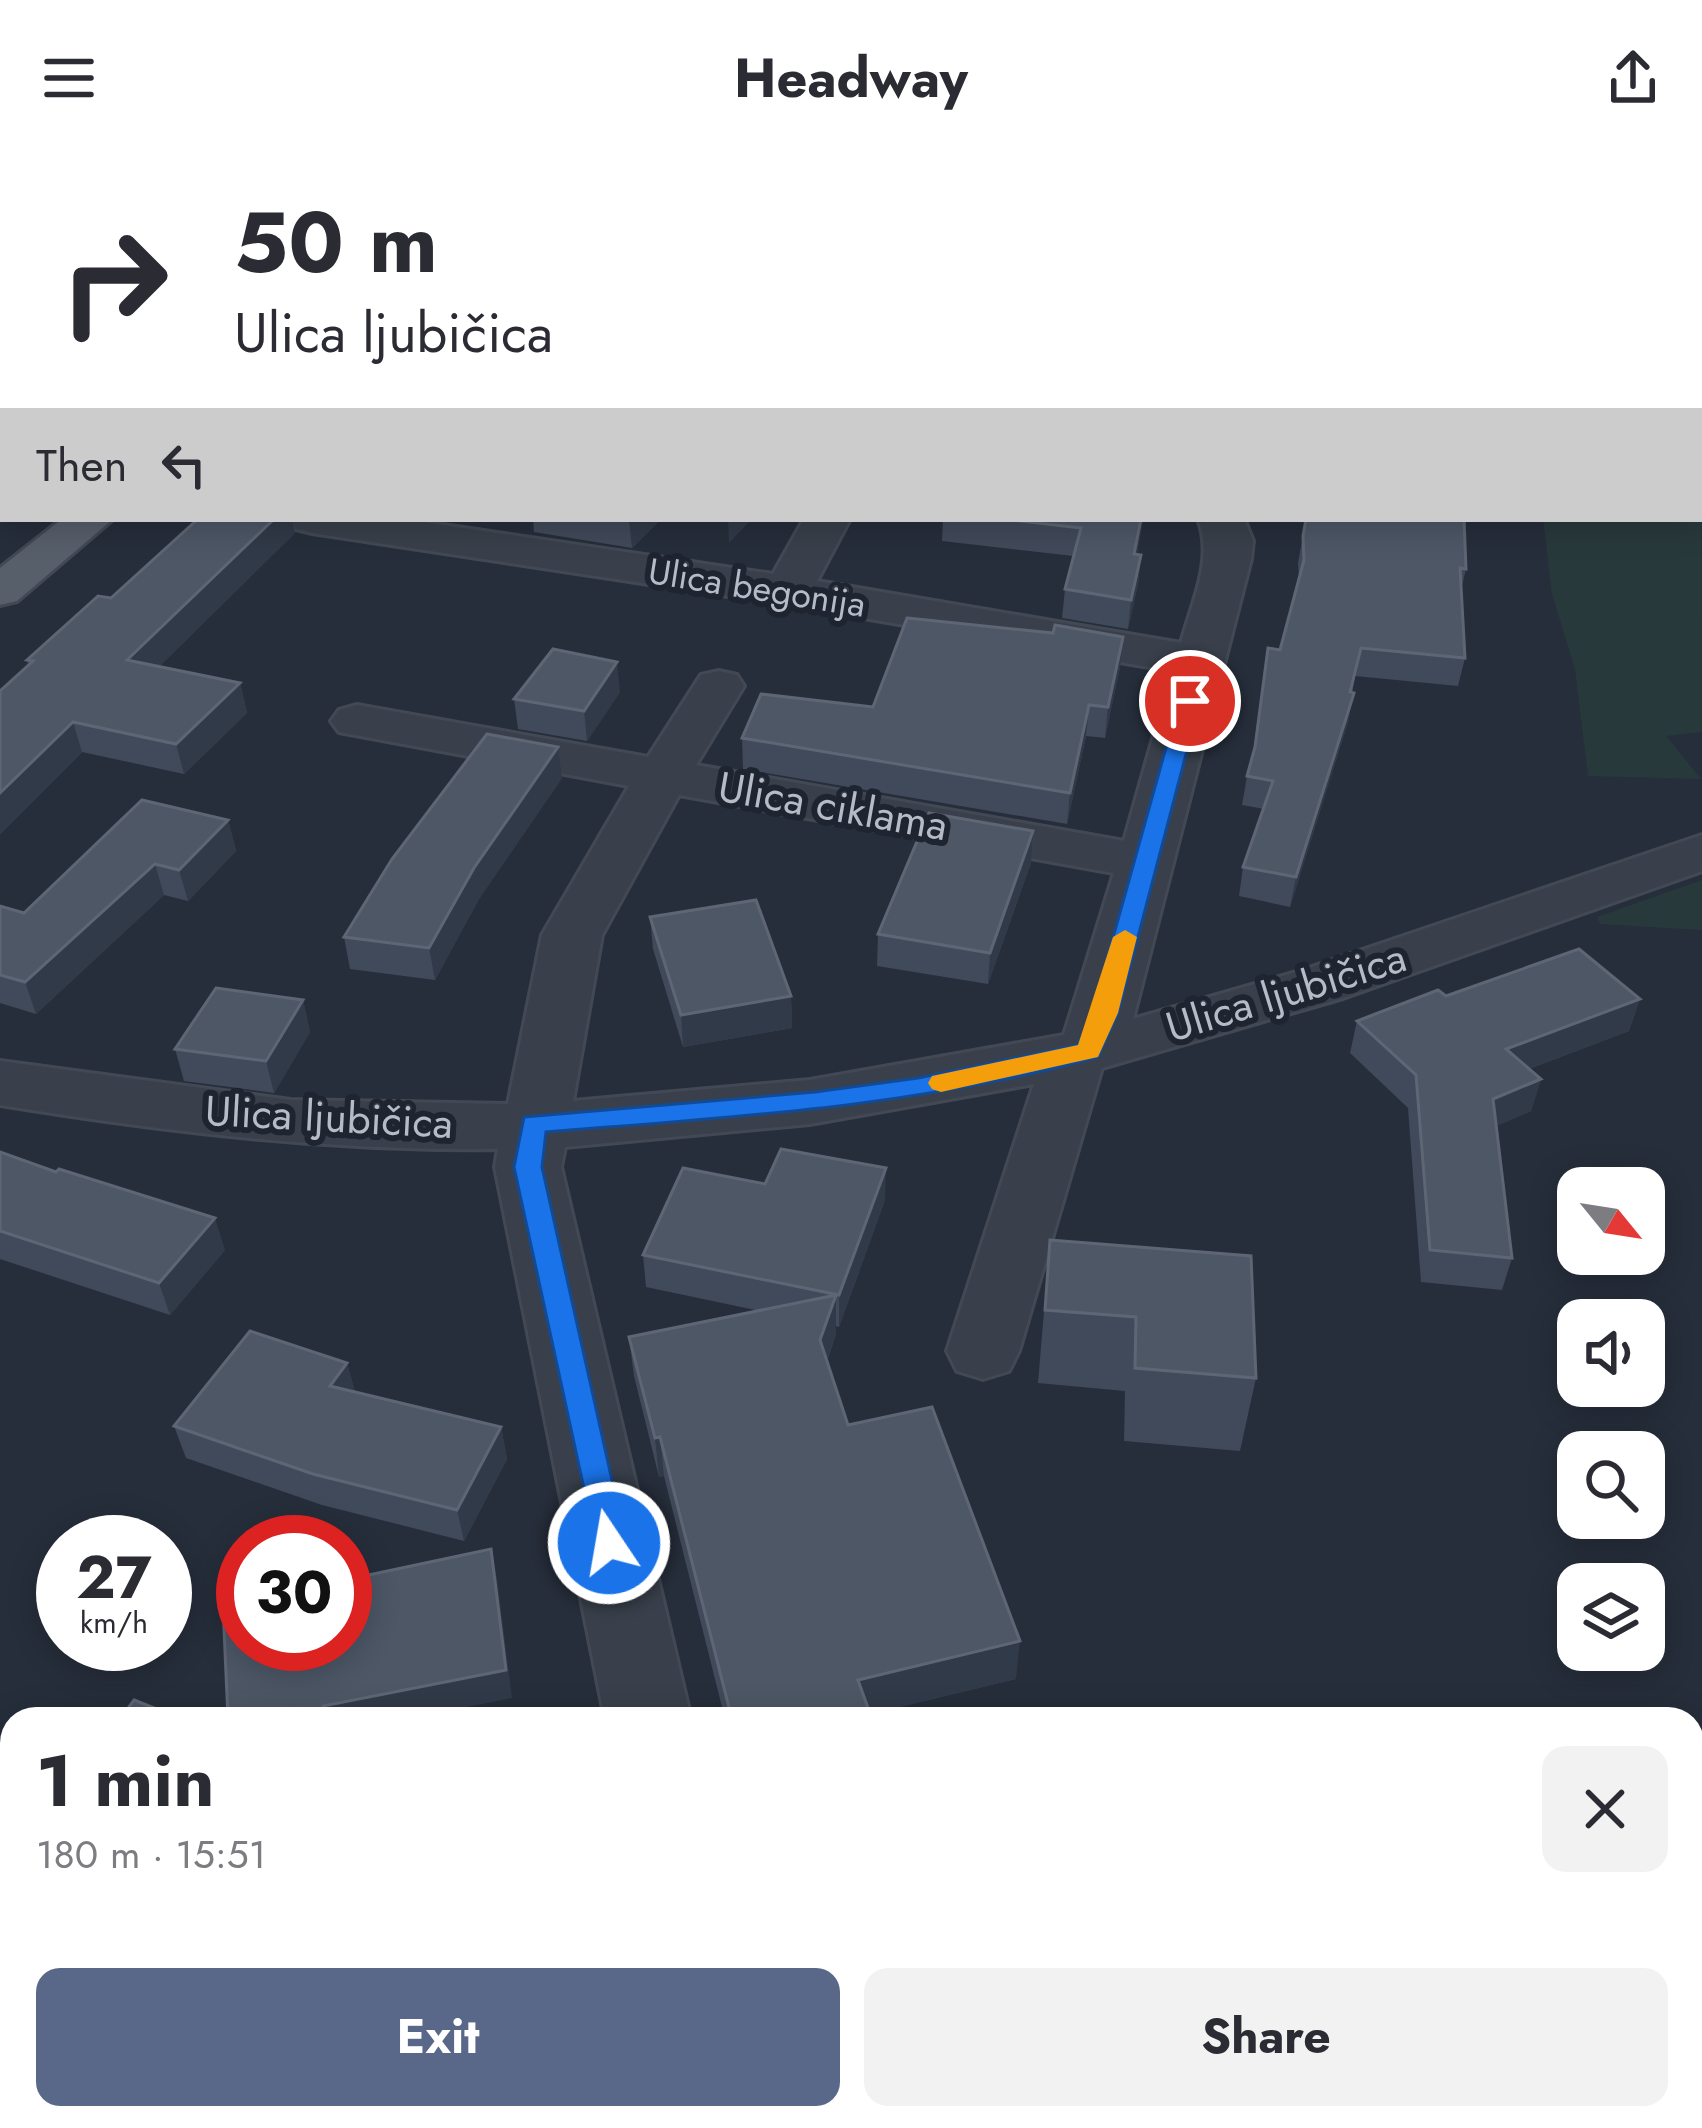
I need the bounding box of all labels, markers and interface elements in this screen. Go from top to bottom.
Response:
text: Headway [734,39,968,117]
icon: menu [36,45,102,111]
icon: share [1600,45,1666,111]
text: 50 m [234,182,438,304]
icon: right [36,204,192,360]
text: Ulica ljubičica [234,294,553,372]
icon: left [151,432,217,498]
text: Then [36,433,127,498]
street label: Ulica begonija [645,544,869,630]
pin [1139,650,1241,752]
icon: arrive [1157,668,1223,734]
street label: Ulica ciklama [713,756,953,856]
street label: Ulica ljubičica [1158,927,1414,1057]
street label: Ulica ljubičica [204,1080,454,1154]
north arrow [1557,1167,1665,1275]
map controls [1557,1167,1665,1671]
button: sound [1557,1299,1665,1407]
button: search [1557,1431,1665,1539]
position arrow [546,1480,672,1606]
speed limit sign: 30 [216,1515,372,1671]
text: 27 [76,1534,152,1621]
button: layers [1557,1563,1665,1671]
text: km/h [80,1601,148,1644]
text: 1 min [36,1729,215,1833]
button: close [1542,1746,1668,1872]
text: 180 m · 15:51 [36,1826,266,1883]
button: Exit [36,1968,840,2106]
button: Share [864,1968,1668,2106]

